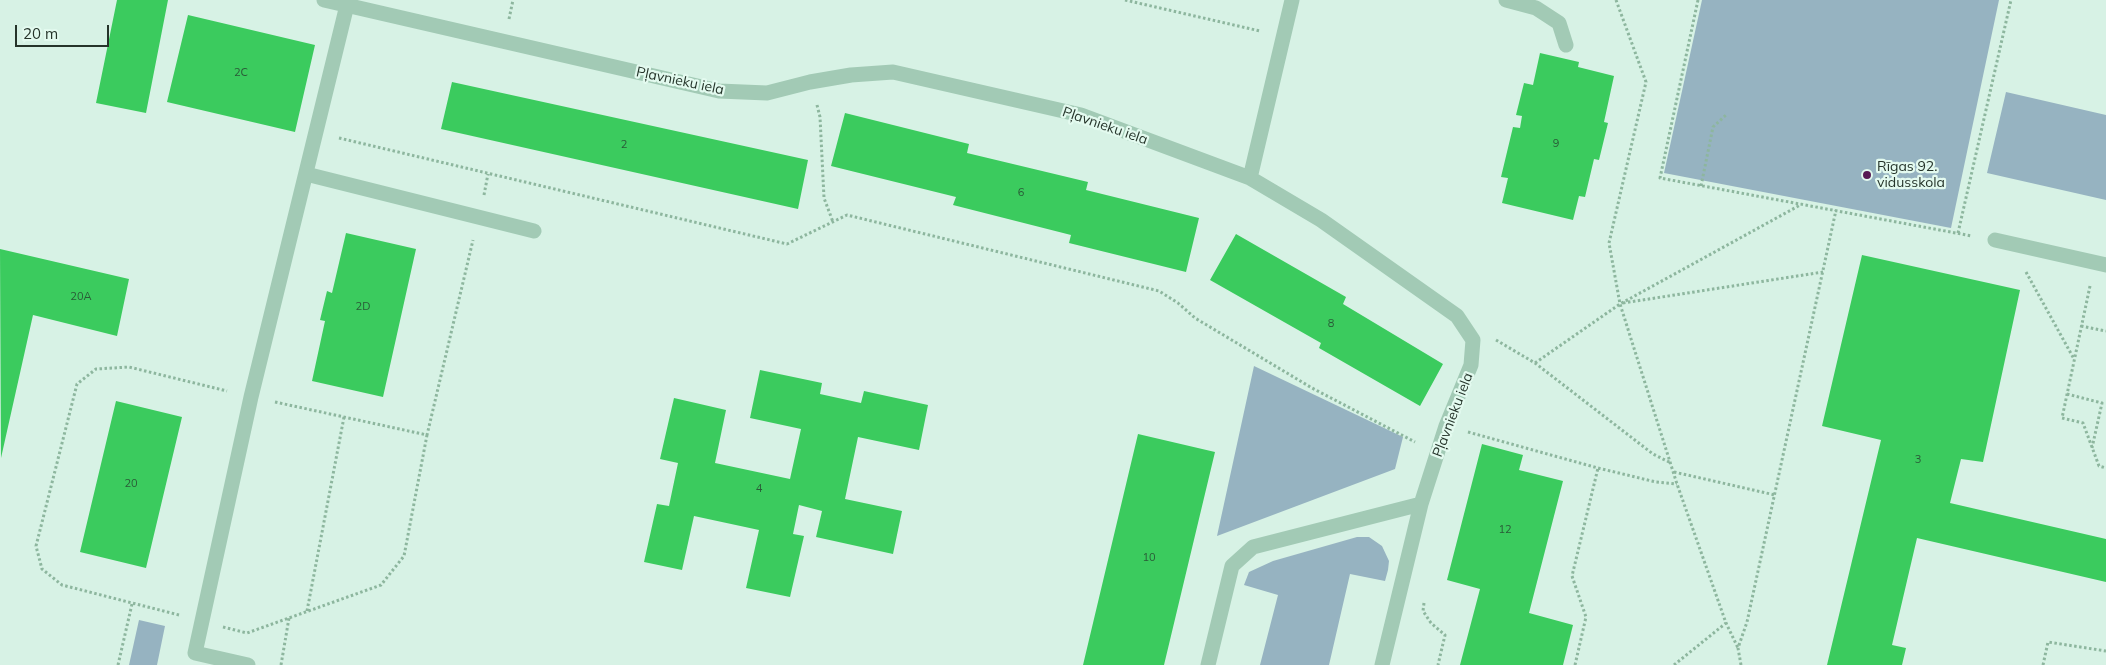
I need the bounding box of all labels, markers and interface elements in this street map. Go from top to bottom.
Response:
scale bar [18,15,111,47]
text: 20 m [23,24,58,43]
street label: Pļavnieku iela [635,64,725,98]
house number: 2C [234,66,248,80]
street label: Pļavnieku iela [1060,104,1150,148]
house number: 9 [1553,137,1559,151]
house number: 2 [621,138,627,152]
place label: Rīgas 92. vidusskola [1877,159,1945,192]
marker: Rīgas 92. vidusskola [1861,169,1873,181]
house number: 6 [1018,186,1024,200]
house number: 20A [70,290,92,304]
house number: 2D [356,300,370,314]
house number: 8 [1328,317,1334,331]
street label: Pļavnieku iela [1429,370,1477,460]
house number: 3 [1915,453,1921,467]
house number: 20 [124,477,138,491]
house number: 4 [756,482,762,496]
house number: 12 [1498,523,1512,537]
house number: 10 [1142,551,1156,565]

